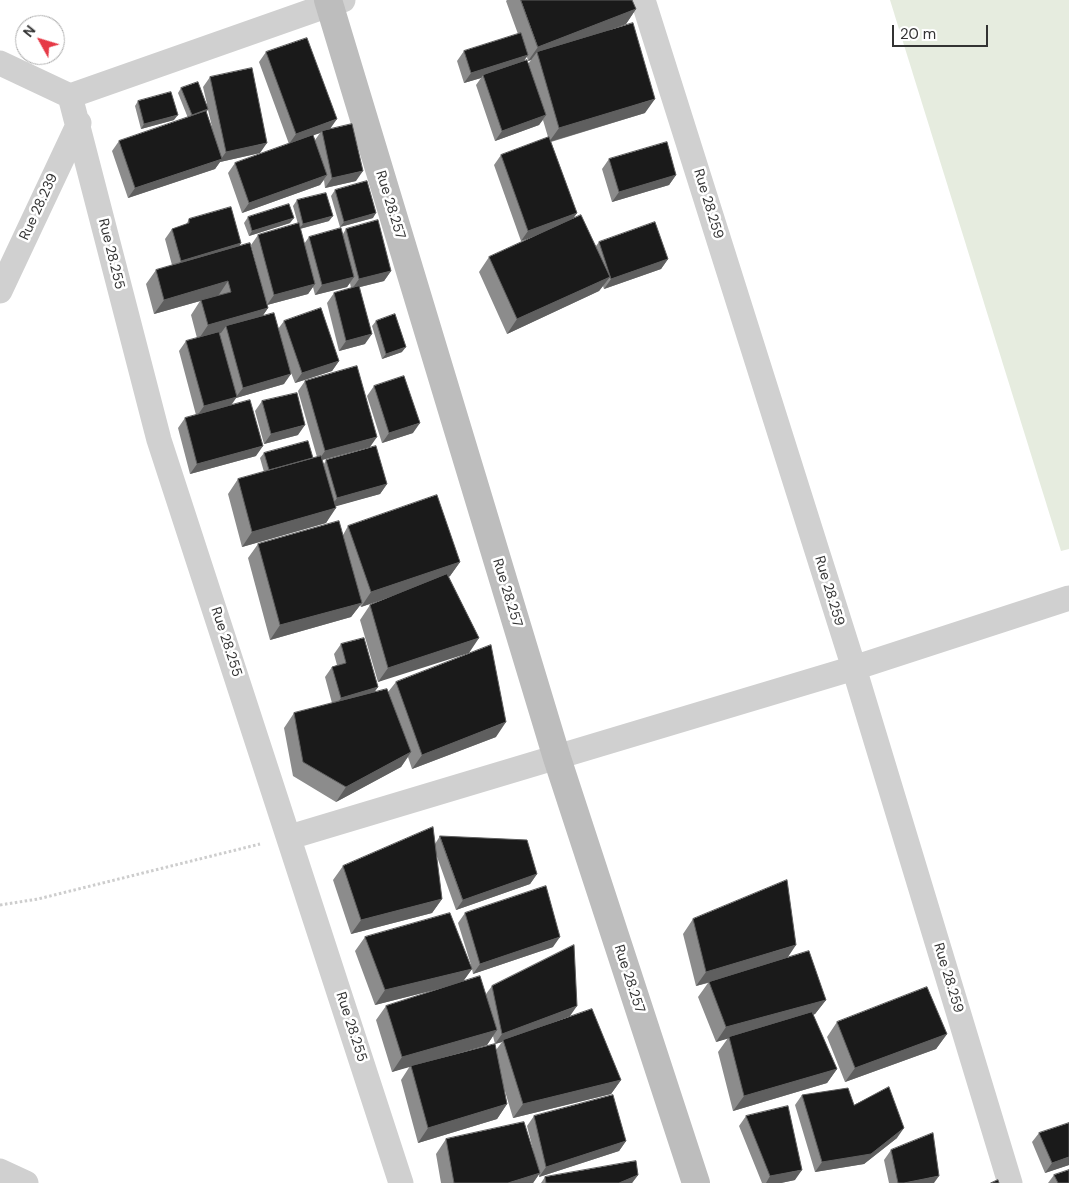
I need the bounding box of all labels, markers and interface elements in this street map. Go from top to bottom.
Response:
north arrow [15,15,65,65]
scale bar [894,15,990,47]
text: N [19,22,39,41]
text: 20 m [900,24,936,44]
street label: Rue 28.259 [689,167,727,241]
street label: Rue 28.257 [372,169,408,241]
street label: Rue 28.239 [16,171,62,243]
street label: Rue 28.255 [94,217,128,291]
street label: Rue 28.259 [810,554,848,628]
street label: Rue 28.257 [489,557,525,629]
street label: Rue 28.255 [207,605,245,679]
street label: Rue 28.259 [929,941,967,1015]
street label: Rue 28.257 [610,943,648,1015]
street label: Rue 28.255 [332,990,370,1064]

